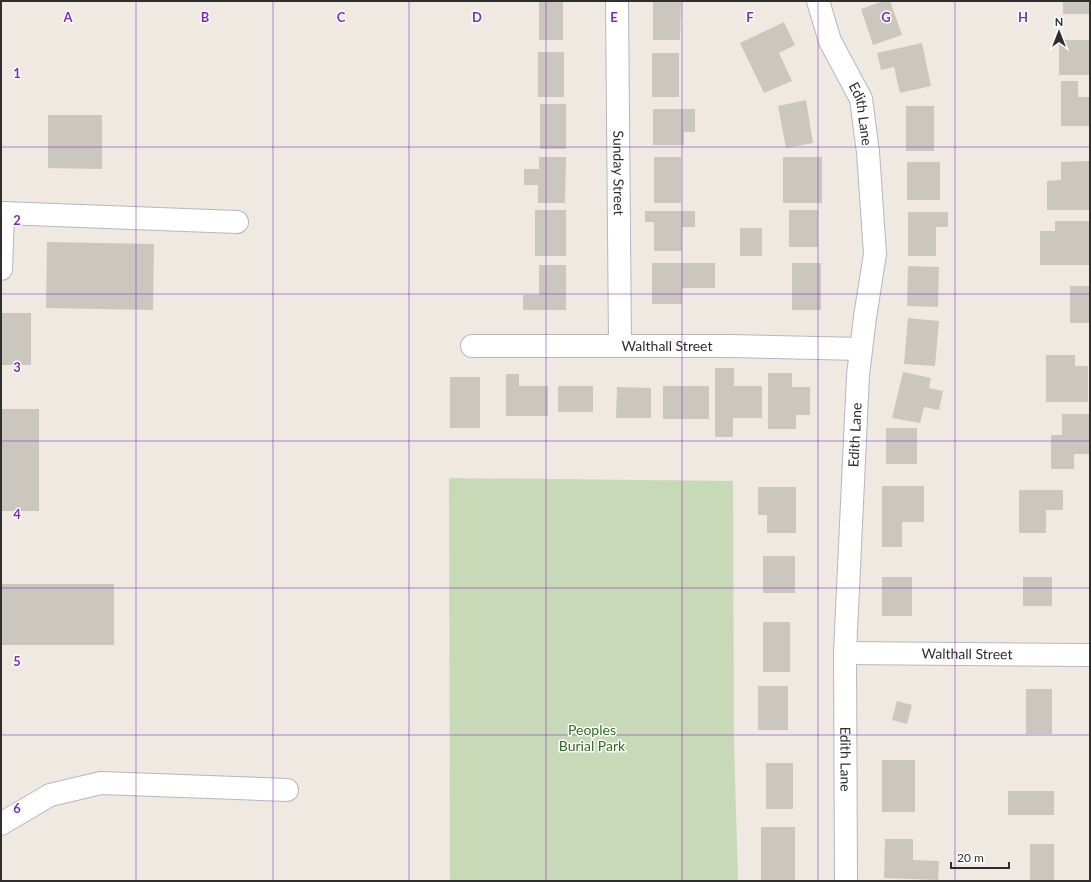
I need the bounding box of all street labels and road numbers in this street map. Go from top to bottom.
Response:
street label: Edith Lane [845,79,876,147]
street label: Sunday Street [610,130,628,216]
street label: Walthall Street [622,337,712,354]
street label: Edith Lane [844,402,865,468]
street label: Walthall Street [921,645,1013,662]
street label: Edith Lane [837,727,855,792]

